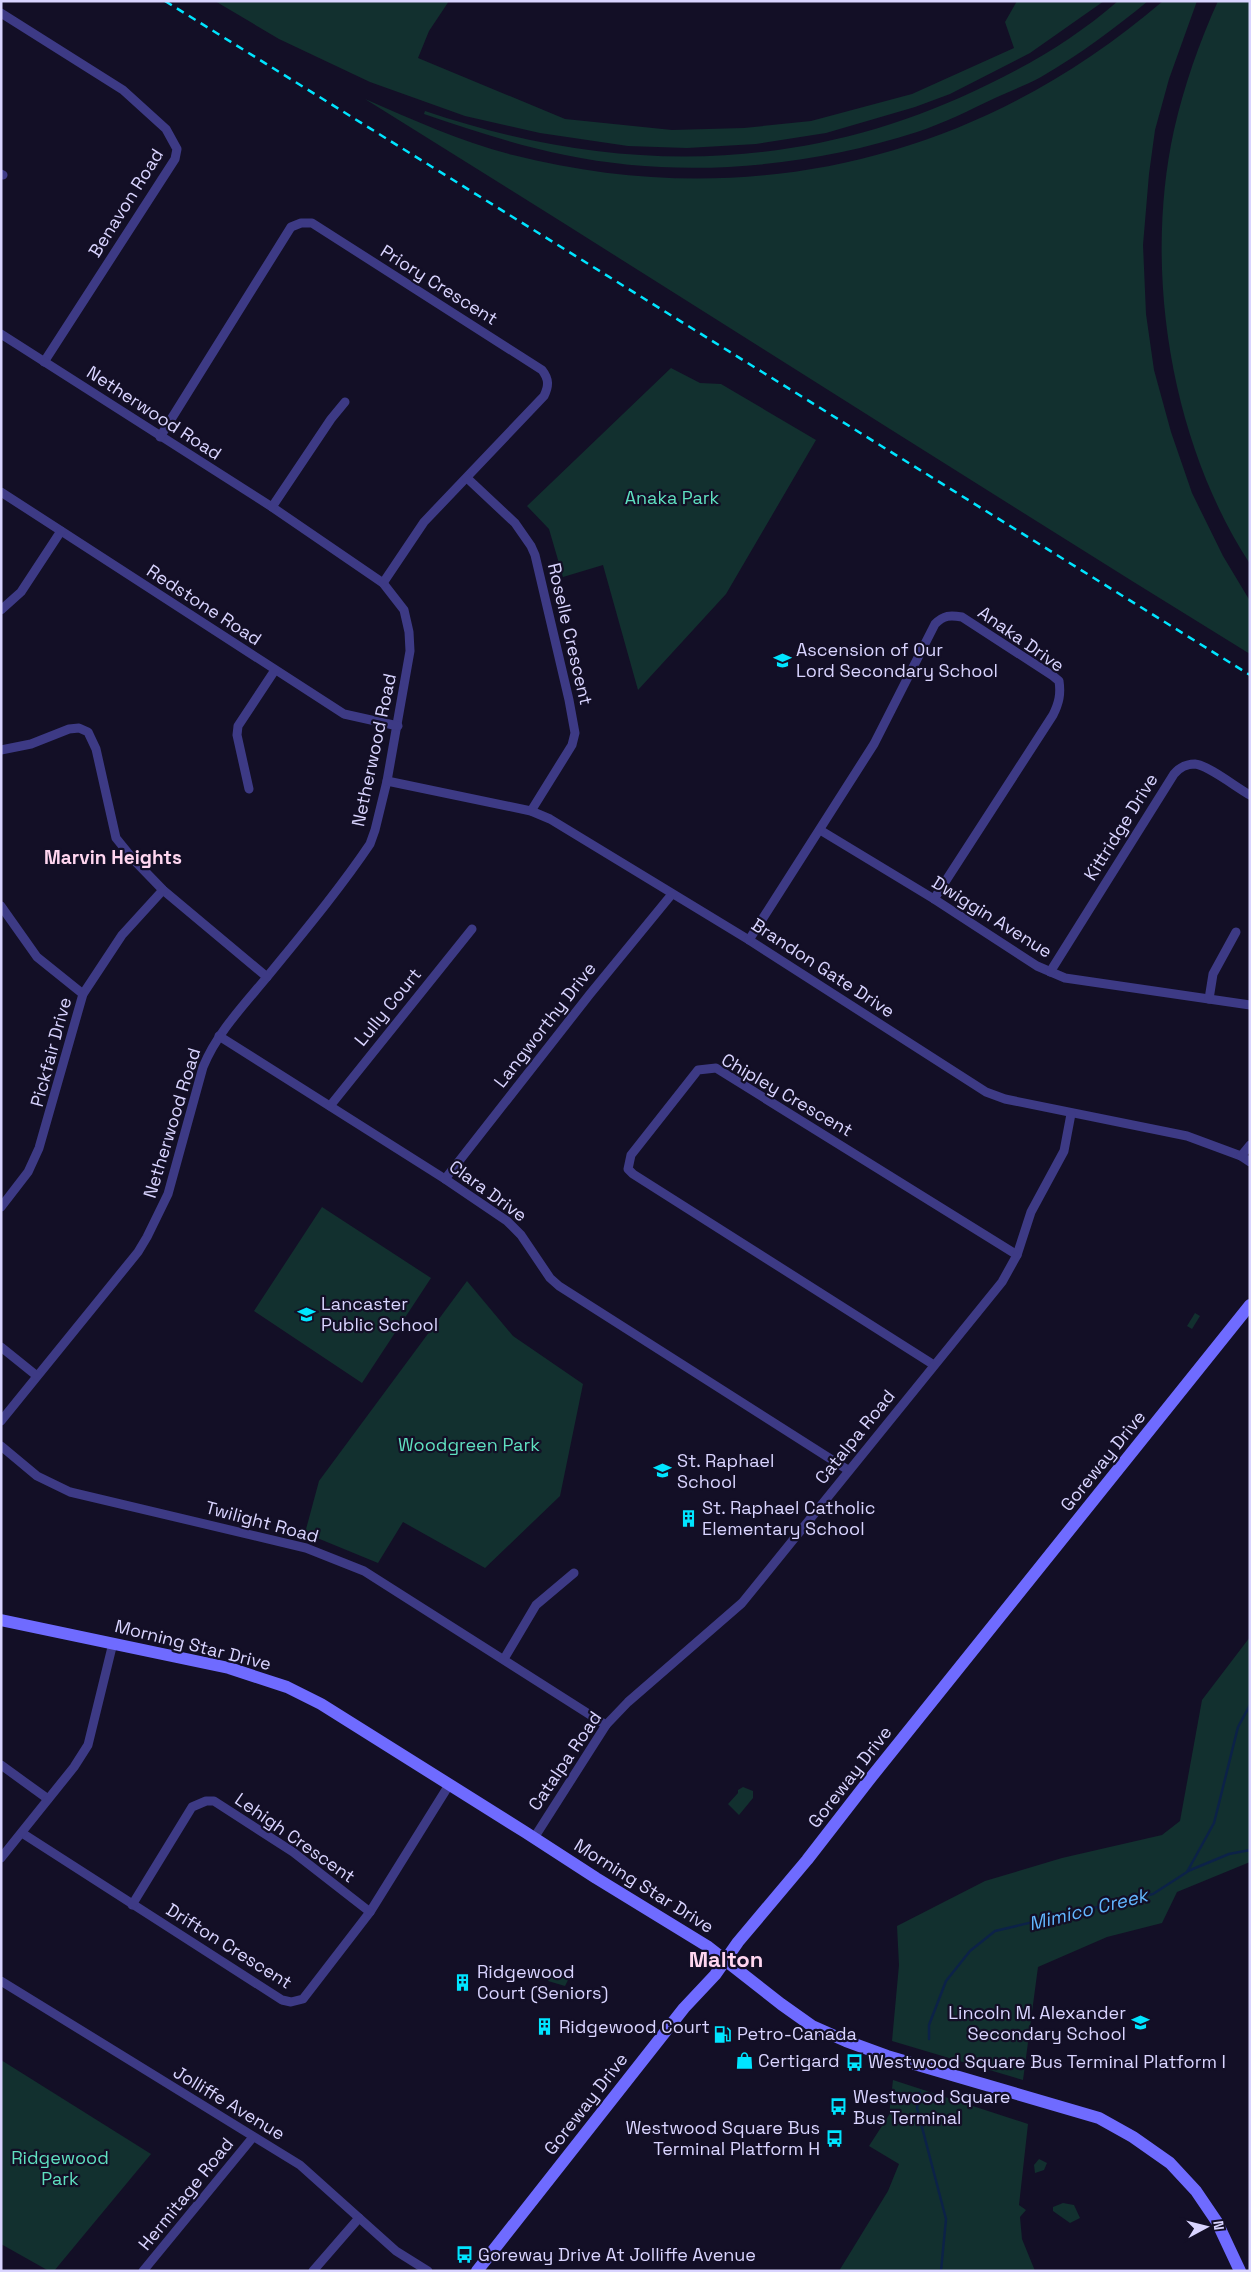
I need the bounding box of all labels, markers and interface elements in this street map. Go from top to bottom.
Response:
street label: Benavon Road [83,144,168,261]
street label: Priory Crescent [376,239,502,330]
street label: Netherwood Road [83,360,226,465]
park label: Anaka Park [625,486,720,509]
street label: Redstone Road [142,559,266,650]
street label: Roselle Crescent [543,560,598,707]
street label: Anaka Drive [974,600,1069,677]
place label: Ascension of Our Lord Secondary School [796,638,998,682]
school or university icon: Ascension of Our Lord Secondary School [772,650,792,670]
street label: Netherwood Road [346,671,401,829]
street label: Kittridge Drive [1078,769,1163,885]
district label: Marvin Heights [44,845,182,870]
street label: Dwiggin Avenue [928,870,1057,963]
street label: Brandon Gate Drive [747,913,899,1022]
street label: Langworthy Drive [488,957,601,1092]
street label: Lully Court [349,963,426,1050]
street label: Pickfair Drive [25,994,76,1109]
street label: Netherwood Road [138,1045,205,1201]
street label: Chipley Crescent [717,1048,857,1142]
street label: Clara Drive [445,1155,532,1227]
place label: Lancaster Public School [321,1292,438,1336]
school or university icon: Lancaster Public School [297,1304,317,1324]
street label: Catalpa Road [809,1385,900,1489]
street label: Goreway Drive [1055,1406,1150,1516]
park label: Woodgreen Park [398,1433,540,1456]
place label: St. Raphael School [677,1449,774,1493]
school or university icon: St. Raphael School [653,1461,673,1481]
street label: Twilight Road [203,1495,321,1548]
place label: St. Raphael Catholic Elementary School [702,1496,875,1540]
building icon: St. Raphael Catholic Elementary School [678,1508,698,1528]
street label: Morning Star Drive [113,1614,274,1675]
street label: Catalpa Road [523,1707,606,1815]
street label: Goreway Drive [803,1721,897,1832]
street label: Lehigh Crescent [231,1788,360,1888]
street label: Morning Star Drive [570,1833,718,1938]
water label: Mimico Creek [1026,1882,1153,1936]
street label: Drifton Crescent [162,1898,296,1994]
district label: Malton [689,1945,763,1973]
place label: Ridgewood Court (Seniors) [477,1960,608,2004]
building icon: Ridgewood Court (Seniors) [453,1972,473,1992]
place label: Lincoln M. Alexander Secondary School [948,2001,1126,2045]
school or university icon: Lincoln M. Alexander Secondary School [1130,2013,1150,2033]
place label: Ridgewood Court [559,2015,710,2038]
building icon: Ridgewood Court [535,2017,555,2037]
place label: Petro-Canada [737,2022,857,2045]
fuel station icon: Petro-Canada [713,2024,733,2044]
street label: Goreway Drive [539,2048,633,2159]
place label: Certigard [758,2049,840,2072]
place label: Westwood Square Bus Terminal Platform I [868,2050,1226,2073]
shop icon: Certigard [734,2051,754,2071]
bus stop icon: Westwood Square Bus Terminal Platform I [844,2052,864,2072]
street label: Jolliffe Avenue [169,2060,289,2145]
place label: Westwood Square Bus Terminal [853,2085,1011,2129]
bus stop icon: Westwood Square Bus Terminal [829,2097,849,2117]
place label: Westwood Square Bus Terminal Platform H [625,2116,820,2160]
bus stop icon: Westwood Square Bus Terminal Platform H [824,2128,844,2148]
street label: Hermitage Road [133,2133,238,2255]
park label: Ridgewood Park [11,2146,109,2190]
north arrow [1181,2202,1231,2252]
text: N [1209,2220,1228,2231]
place label: Goreway Drive At Jolliffe Avenue [478,2243,756,2266]
bus stop icon: Goreway Drive At Jolliffe Avenue [454,2245,474,2265]

